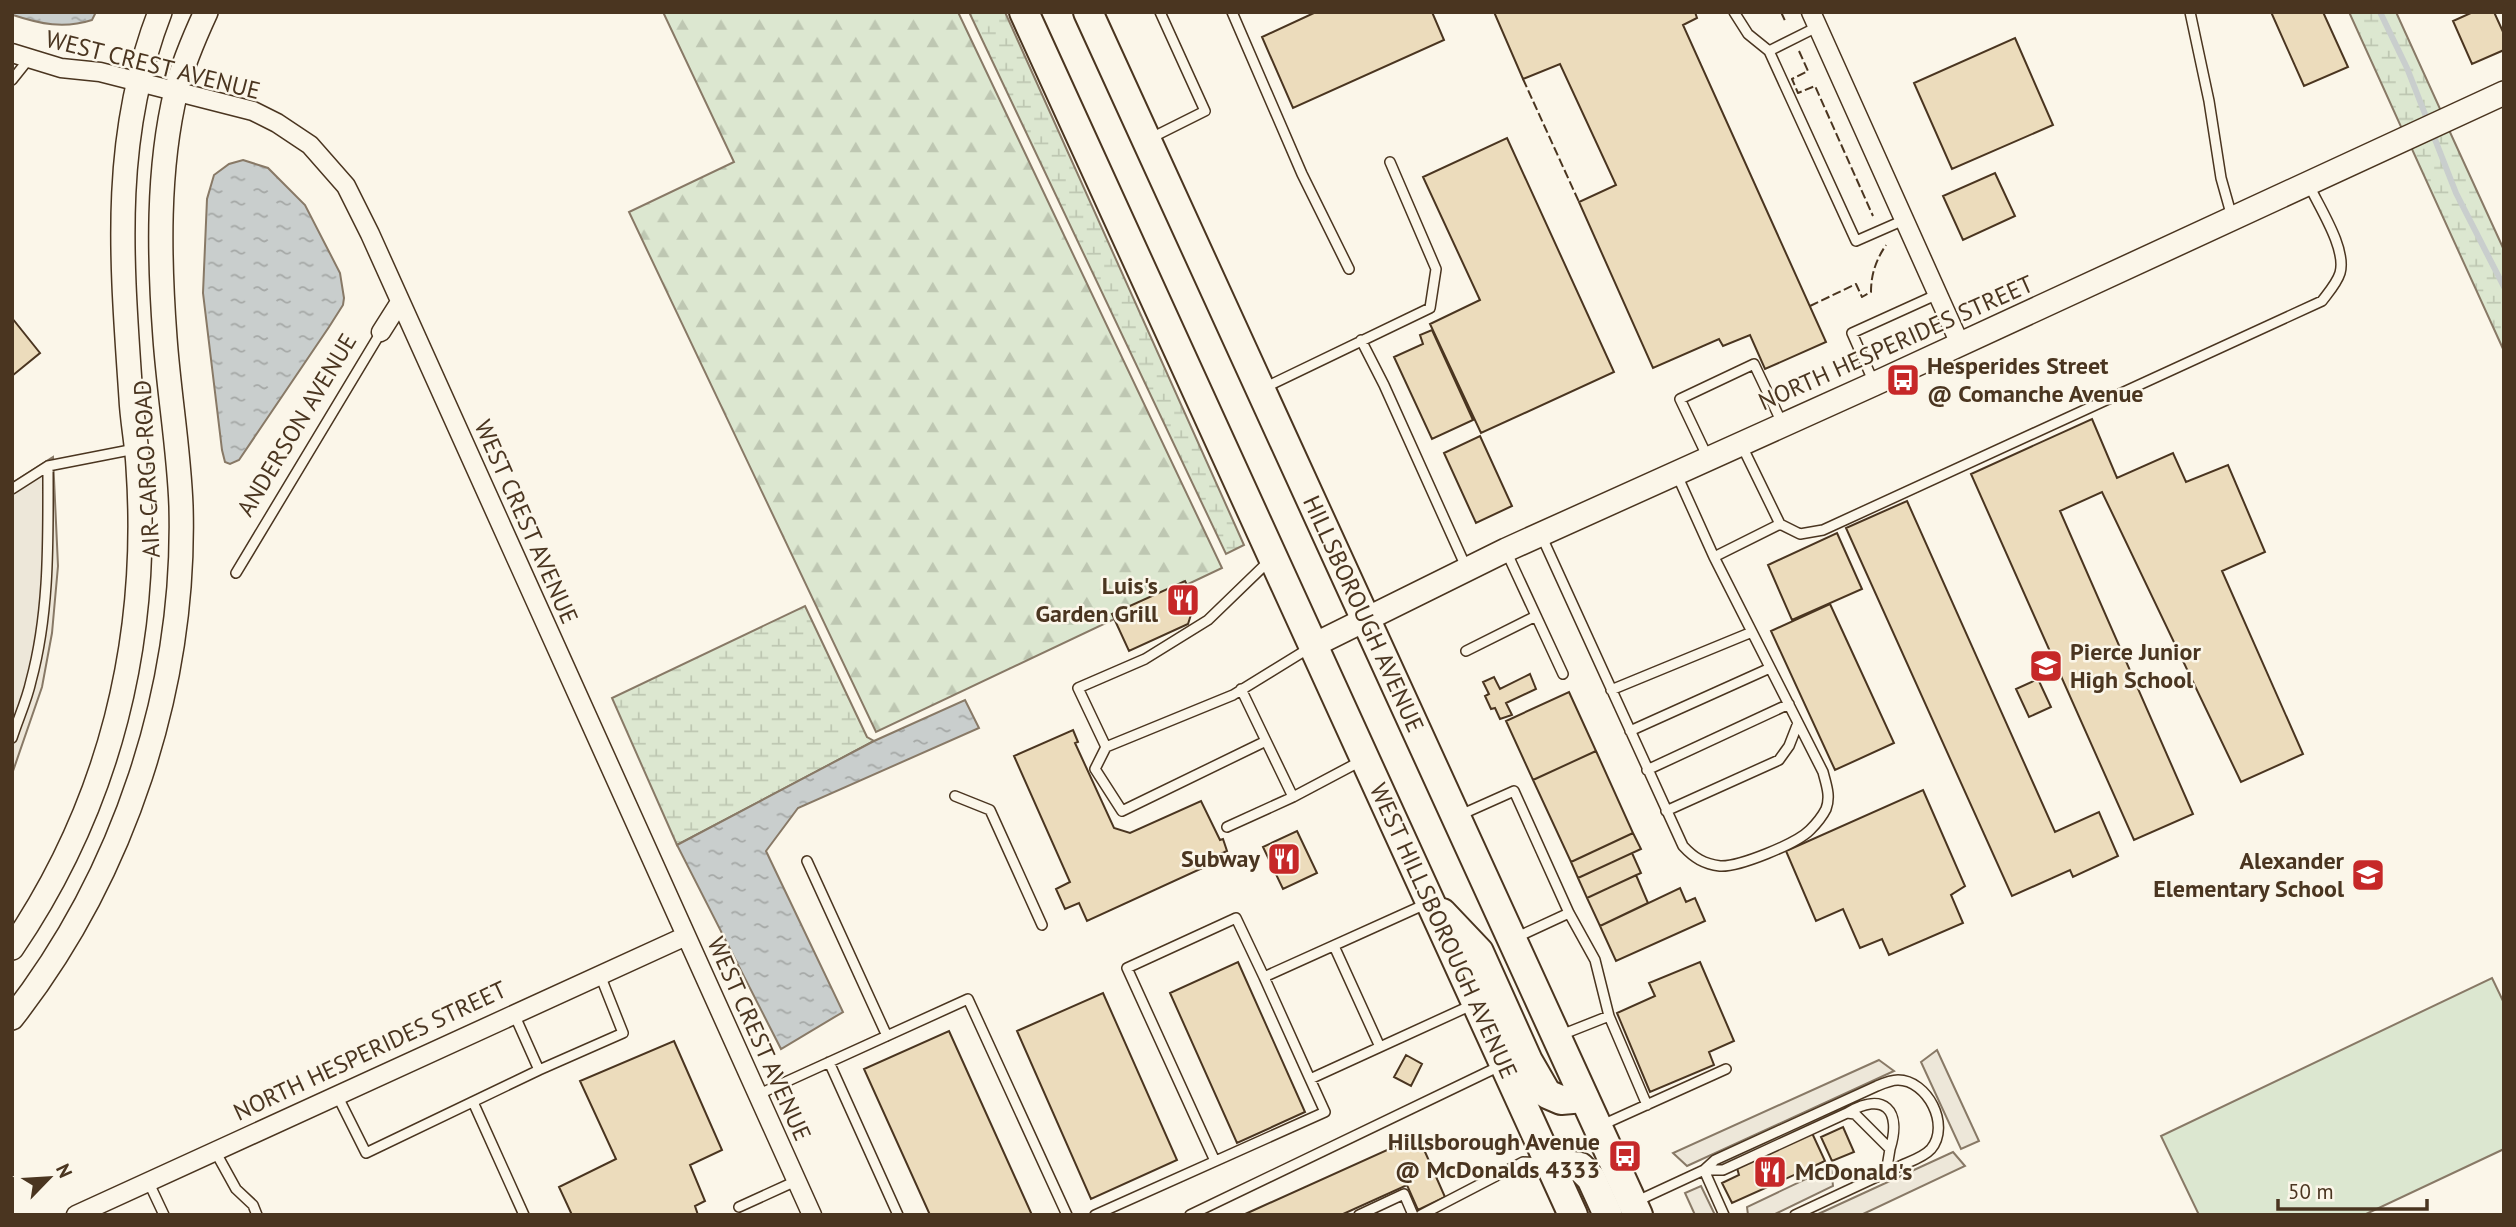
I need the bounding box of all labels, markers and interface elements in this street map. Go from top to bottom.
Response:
street label: WEST CREST AVENUE [43,23,264,106]
street label: NORTH HESPERIDES STREET [1754,268,2038,417]
street label: ANDERSON AVENUE [230,328,363,522]
place label: Hesperides Street @ Comanche Avenue [1927,350,2144,409]
bus stop icon: Hesperides Street @ Comanche Avenue [1884,361,1922,399]
street label: AIR CARGO ROAD [126,379,167,559]
street label: WEST CREST AVENUE [468,415,585,629]
street label: HILLSBOROUGH AVENUE [1296,490,1431,737]
place label: Luis's Garden Grill [1035,570,1159,629]
restaurant icon: Luis's Garden Grill [1164,581,1202,619]
place label: Pierce Junior High School [2070,636,2201,695]
school or university icon: Pierce Junior High School [2027,647,2065,685]
street label: WEST HILLSBOROUGH AVENUE [1363,778,1525,1083]
restaurant icon: Subway [1265,840,1303,878]
place label: Subway [1181,843,1261,874]
place label: Alexander Elementary School [2153,845,2345,904]
school or university icon: Alexander Elementary School [2349,856,2387,894]
street label: WEST CREST AVENUE [701,932,818,1146]
street label: NORTH HESPERIDES STREET [228,974,511,1127]
place label: Hillsborough Avenue @ McDonalds 4333 [1388,1126,1600,1185]
bus stop icon: Hillsborough Avenue @ McDonalds 4333 [1606,1137,1644,1175]
north arrow [14,1143,84,1213]
restaurant icon: McDonald's [1751,1153,1789,1191]
place label: McDonald's [1795,1156,1912,1187]
text: N [51,1160,78,1182]
scale bar [2278,1168,2427,1212]
text: 50 m [2288,1178,2334,1205]

